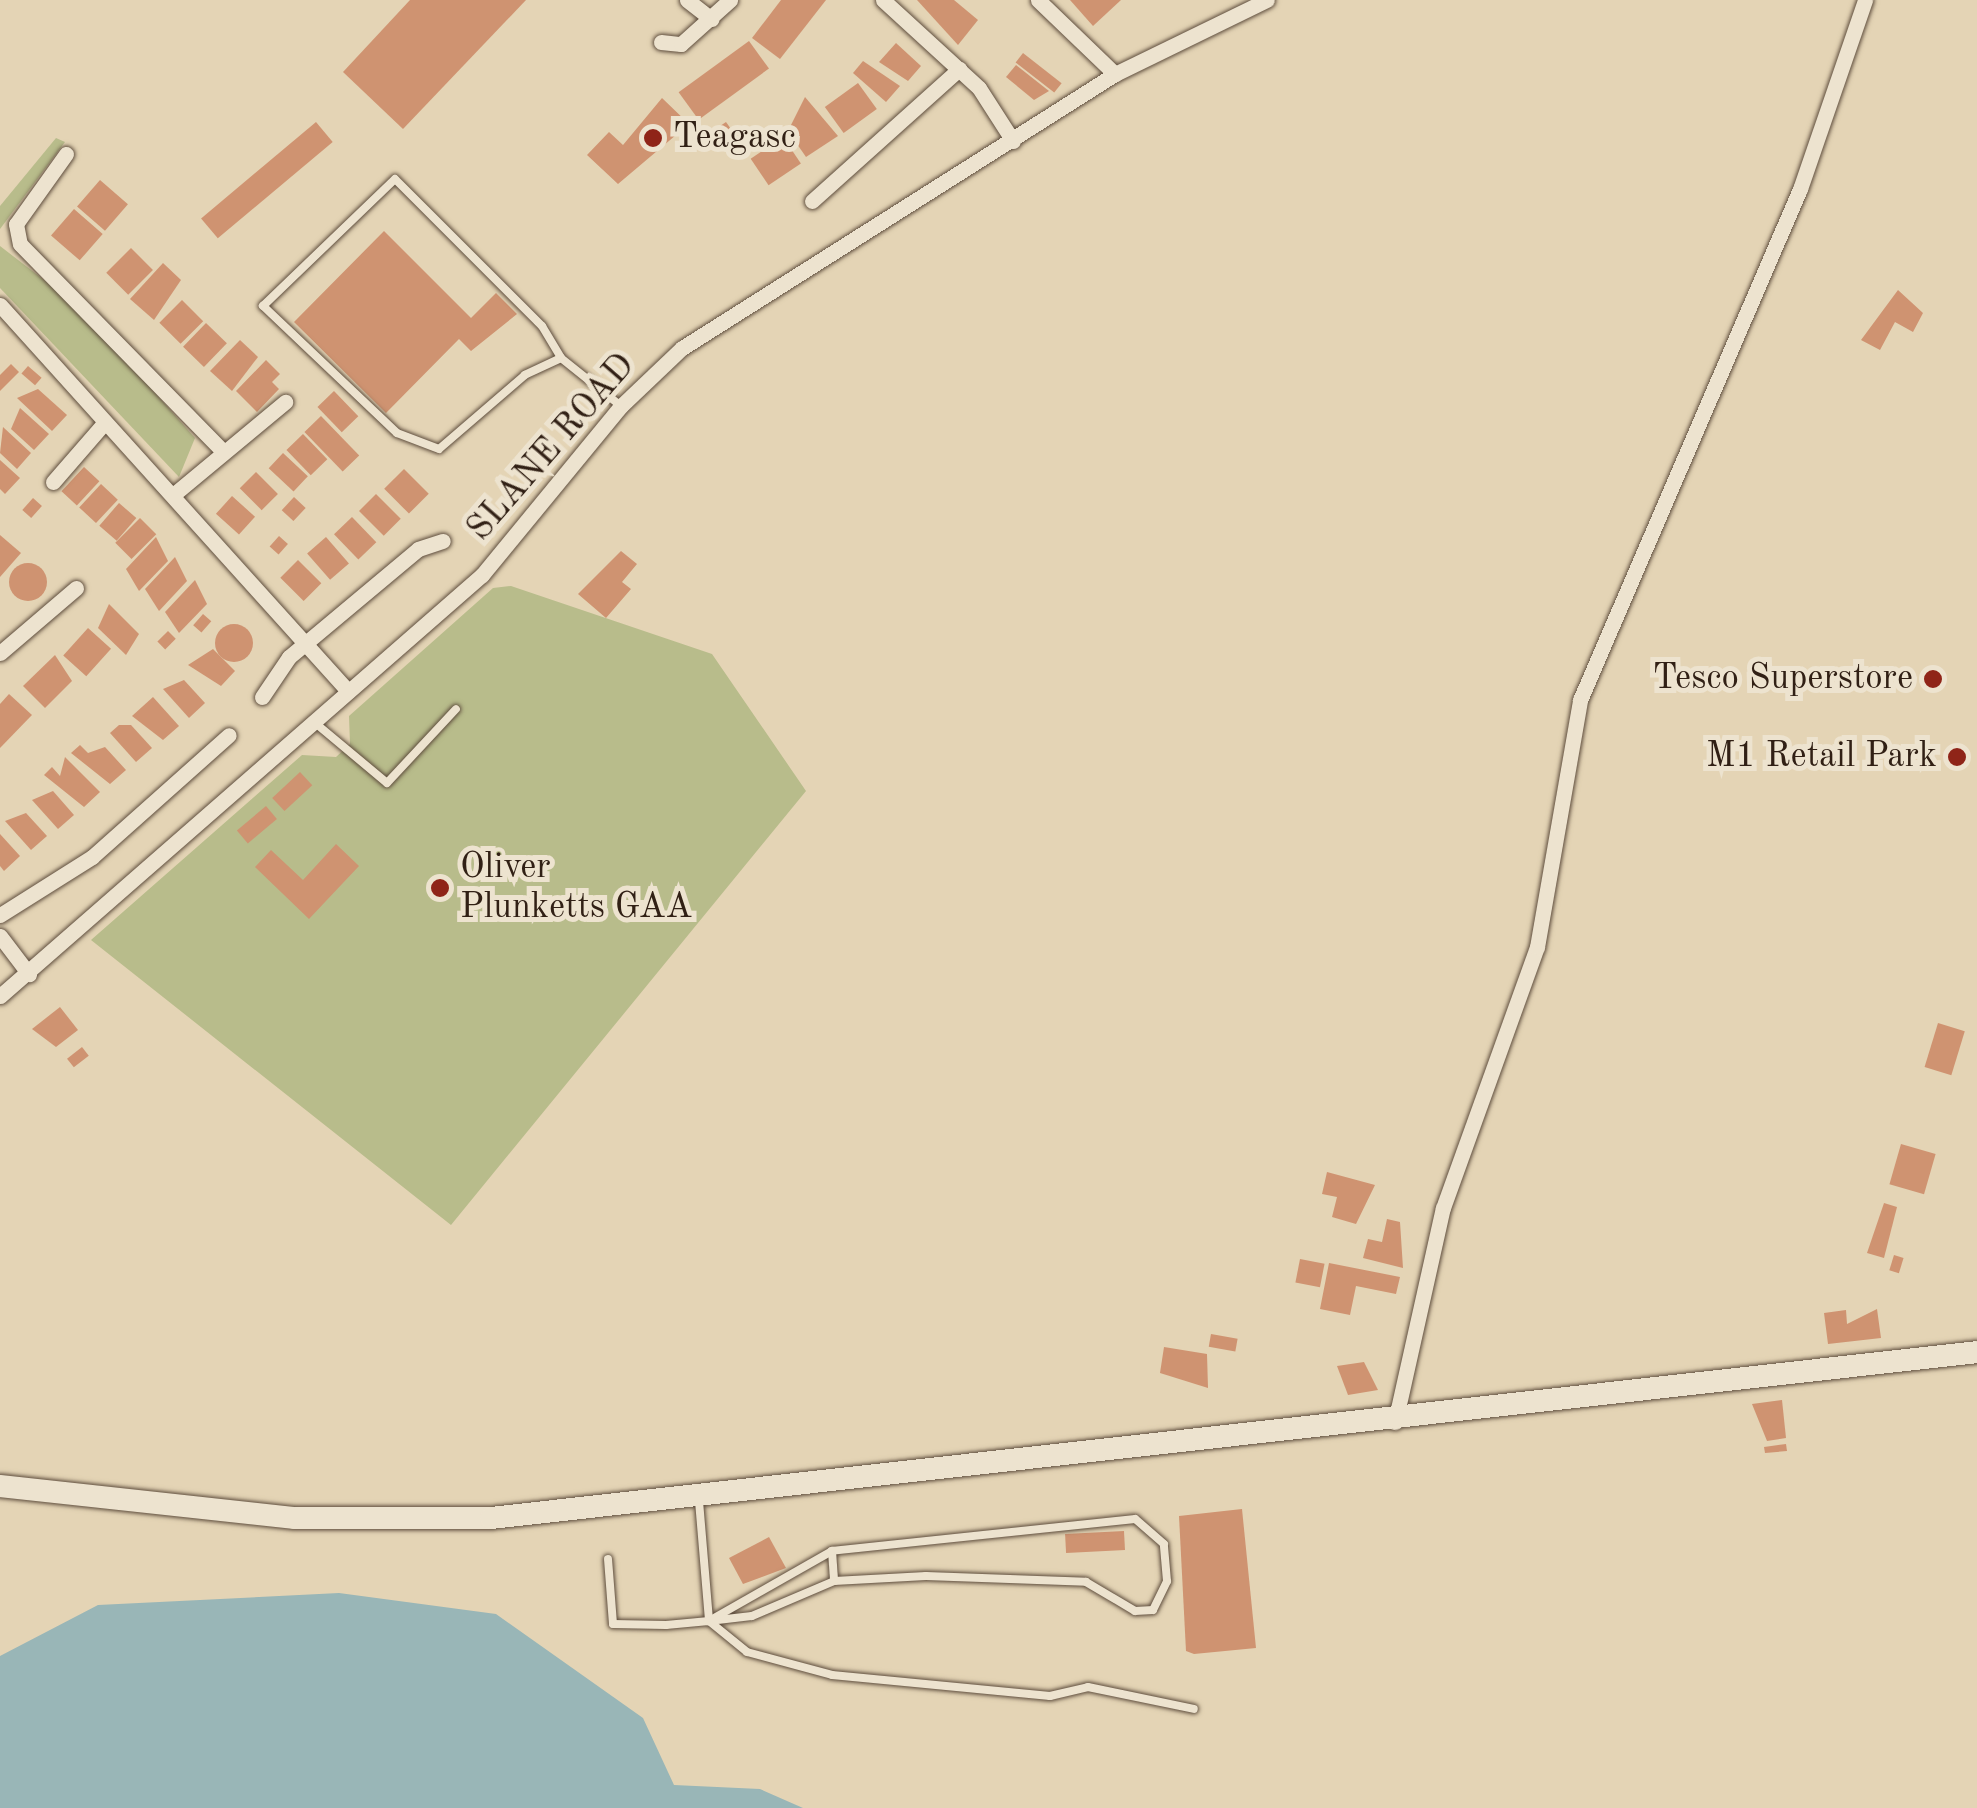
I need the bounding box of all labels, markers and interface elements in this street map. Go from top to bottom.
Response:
place label: Teagasc [673,117,796,159]
marker: Teagasc [642,127,664,149]
street label: SLANE ROAD [459,346,645,550]
place label: Tesco Superstore [1652,658,1913,700]
marker: Tesco Superstore [1922,668,1944,690]
place label: M1 Retail Park [1706,736,1937,778]
marker: M1 Retail Park [1946,746,1968,768]
place label: Oliver Plunketts GAA [460,847,692,929]
marker: Oliver Plunketts GAA [429,877,451,899]

